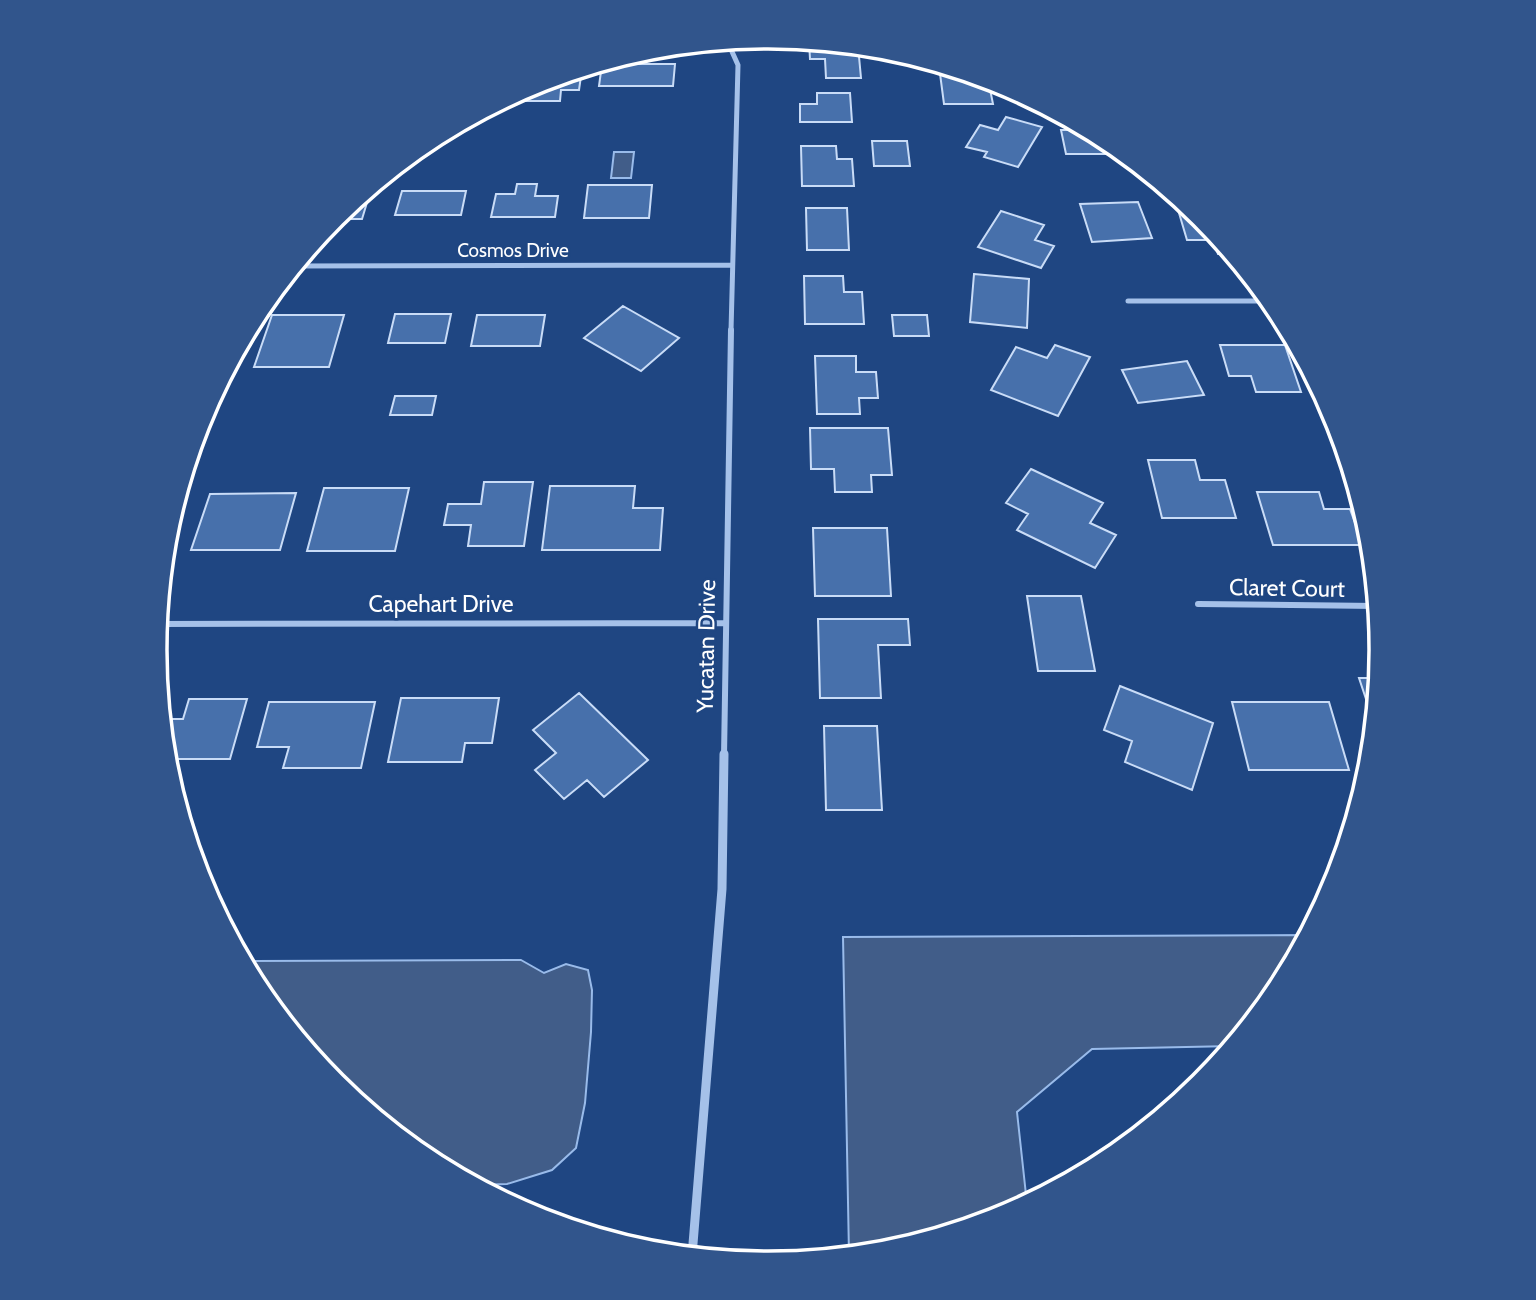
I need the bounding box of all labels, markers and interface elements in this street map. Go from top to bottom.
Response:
street label: Cosmos Drive [457,239,569,262]
street label: Claret Court [1229,573,1345,603]
street label: Yucatan Drive [691,579,721,714]
street label: Capehart Drive [368,590,514,618]

